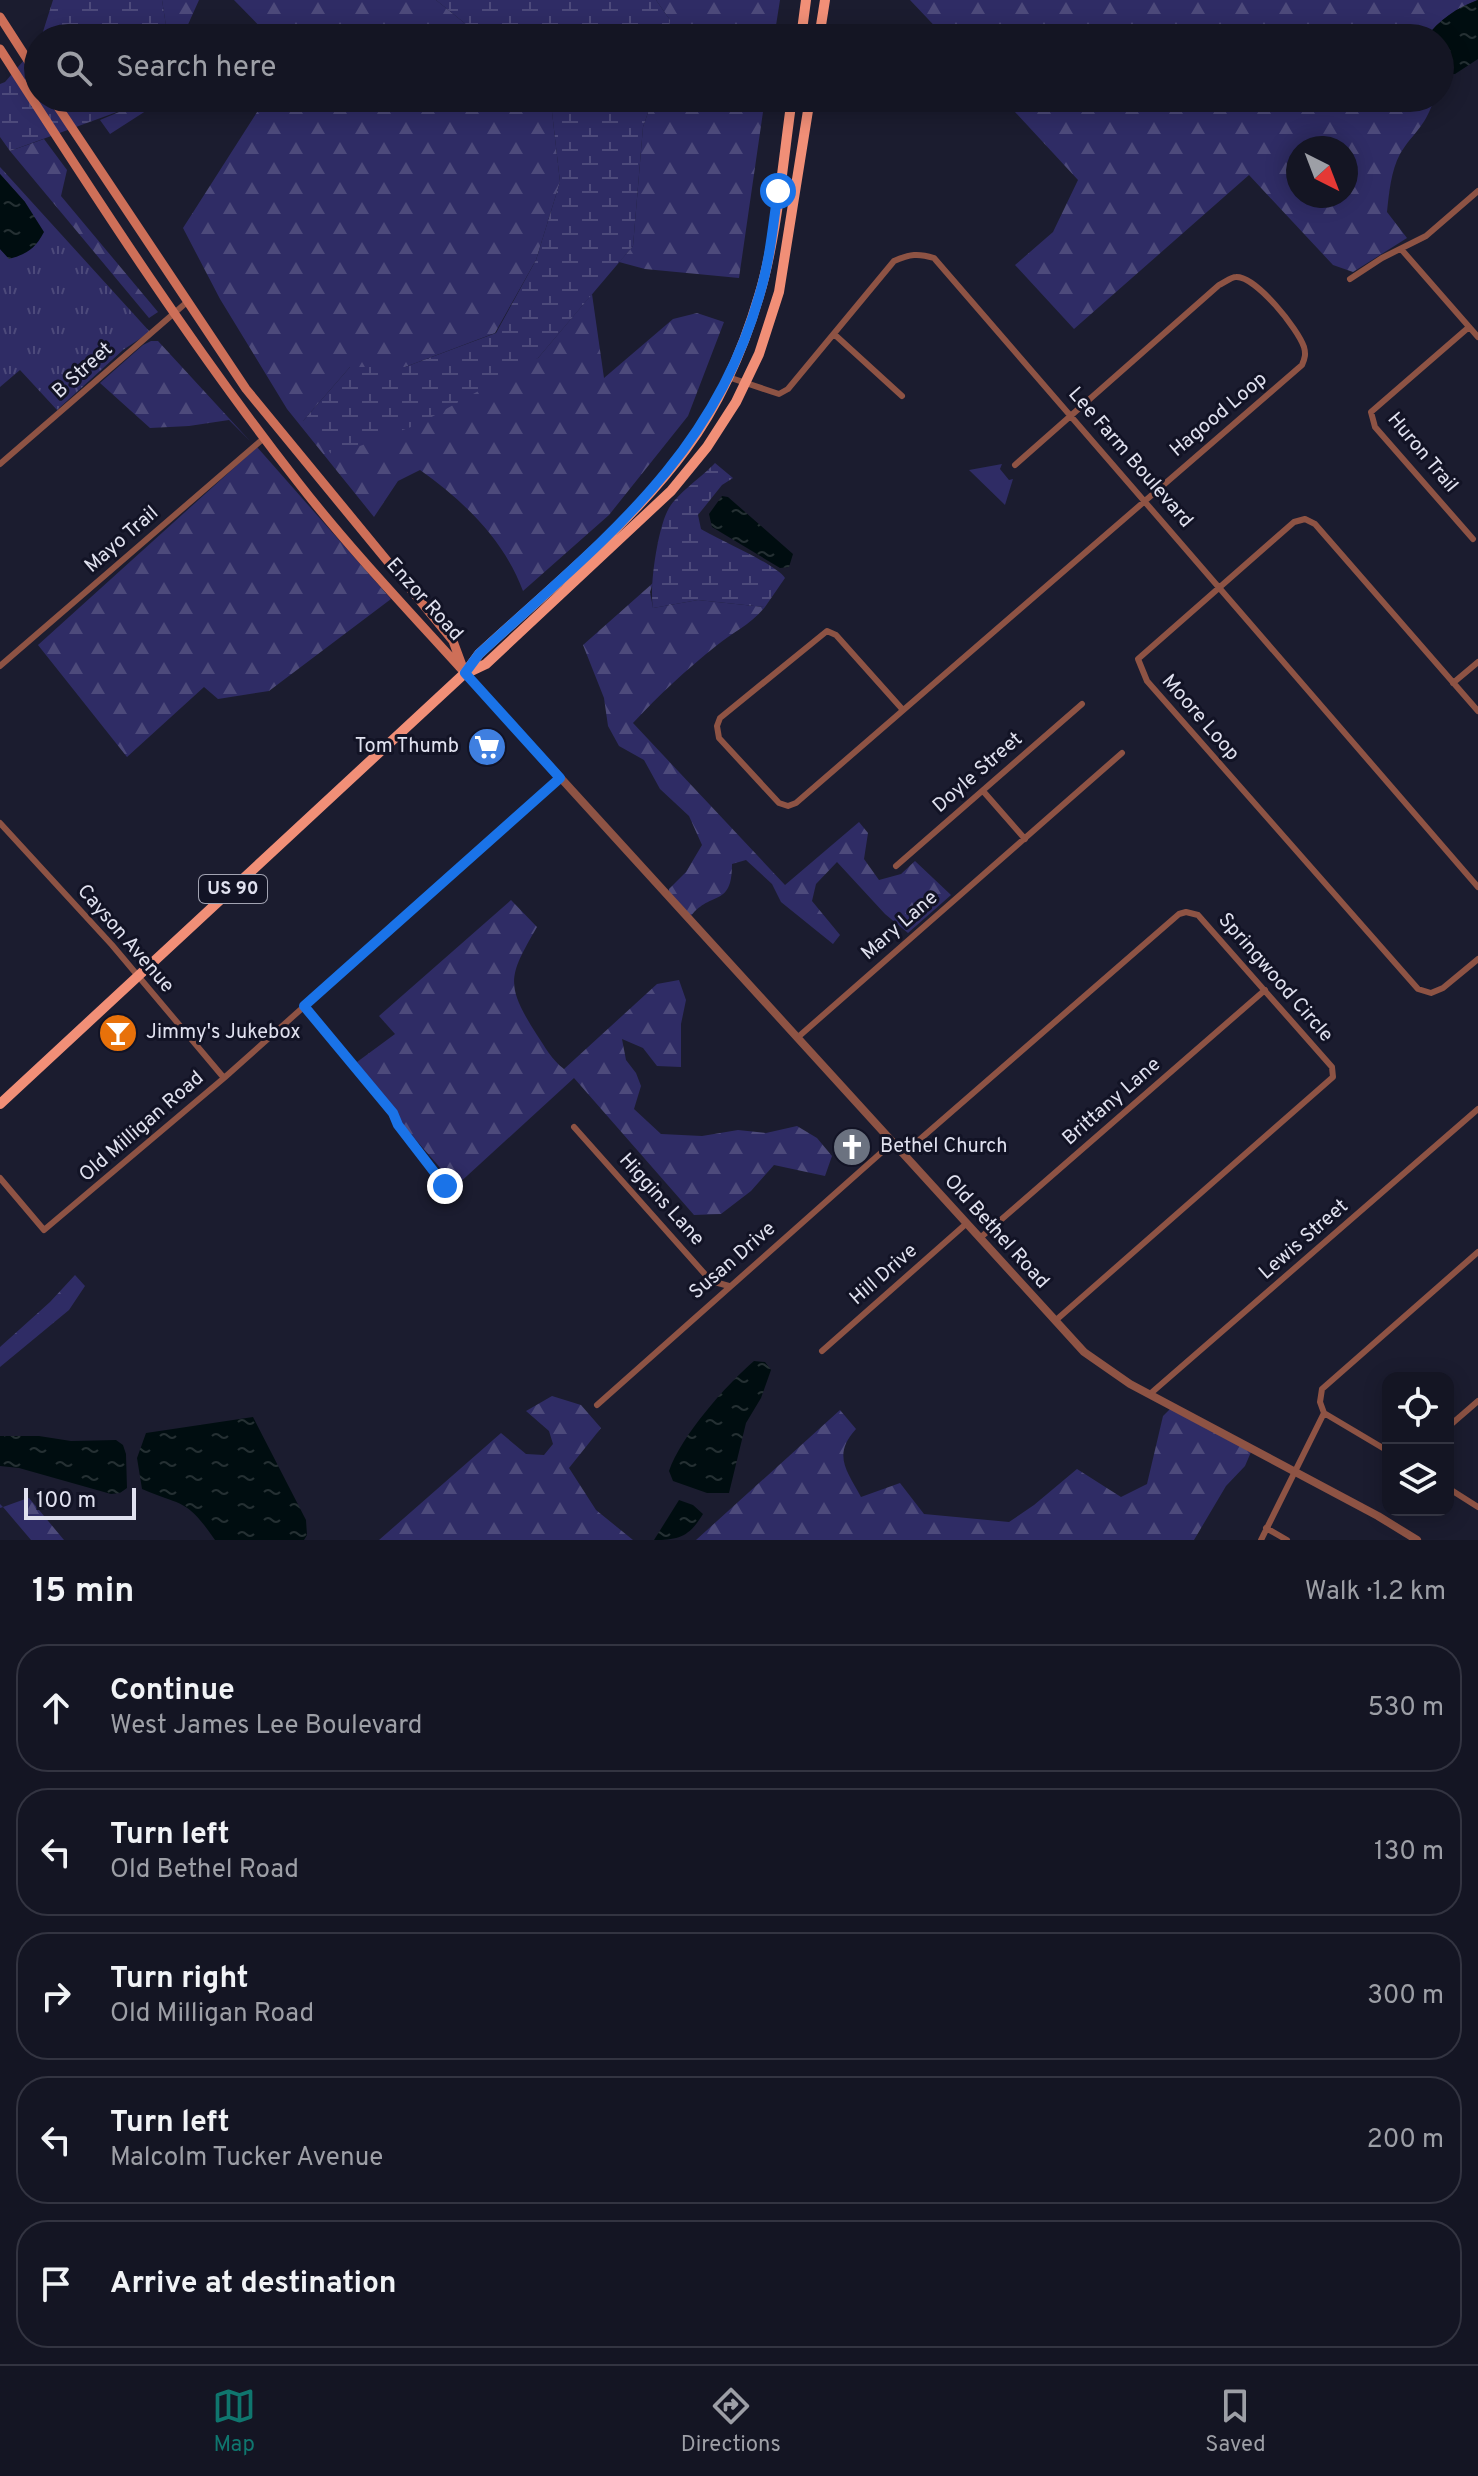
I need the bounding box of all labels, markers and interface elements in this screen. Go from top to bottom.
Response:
search box [24,24,1454,112]
icon: search [52,46,96,90]
text: Search here [116,50,276,87]
north arrow [1286,136,1358,208]
route start [760,173,796,209]
street label: B Street [47,337,119,405]
street label: Hagood Loop [1165,367,1273,463]
street label: Lee Farm Boulevard [1062,382,1198,534]
street label: Huron Trail [1381,407,1463,499]
street label: Mayo Trail [80,501,164,579]
street label: Enzor Road [380,553,468,647]
street label: Moore Loop [1155,669,1245,767]
supermarket icon: Tom Thumb [466,726,508,768]
street label: Doyle Street [928,727,1028,819]
place label: Tom Thumb [355,734,459,760]
road number: US 90 [199,875,267,903]
street label: Cayson Avenue [71,879,179,999]
street label: Mary Lane [856,885,944,967]
street label: Springwood Circle [1212,908,1338,1048]
bar icon: Jimmy's Jukebox [97,1012,139,1054]
place label: Jimmy's Jukebox [146,1020,301,1046]
street label: Brittany Lane [1057,1052,1167,1152]
street label: Old Milligan Road [74,1066,210,1188]
church icon: Bethel Church [831,1126,873,1168]
place label: Bethel Church [880,1134,1007,1160]
street label: Higgins Lane [612,1148,710,1252]
route end [427,1168,463,1204]
street label: Old Bethel Road [938,1169,1054,1295]
street label: Lewis Street [1254,1194,1354,1286]
street label: Susan Drive [684,1216,782,1306]
street label: Hill Drive [845,1238,923,1312]
map controls [1382,1372,1454,1516]
button: locate [1382,1372,1454,1444]
button: layers [1382,1444,1454,1516]
scale bar [24,1484,136,1520]
text: 100 m [36,1488,96,1515]
text: 15 min [32,1571,134,1614]
text: Walk · 1.2 km [1305,1576,1446,1609]
text: Continue [110,1673,235,1710]
icon: ahead [34,1686,78,1730]
text: 530 m [1368,1692,1444,1725]
text: West James Lee Boulevard [110,1710,422,1743]
text: Turn left [110,1817,230,1854]
icon: left [34,1830,78,1874]
text: 130 m [1374,1836,1444,1869]
text: Old Bethel Road [110,1854,299,1887]
text: Turn right [110,1961,248,1998]
icon: right [34,1974,78,2018]
text: 300 m [1367,1980,1444,2013]
text: Old Milligan Road [110,1998,314,2031]
text: Turn left [110,2105,230,2142]
icon: left [34,2118,78,2162]
text: 200 m [1367,2124,1444,2157]
text: Malcolm Tucker Avenue [110,2142,383,2175]
icon: arrive [34,2262,78,2306]
text: Arrive at destination [110,2266,396,2303]
tab: Map [212,2384,256,2459]
tab: Directions [681,2384,781,2459]
tab: Saved [1205,2384,1266,2459]

